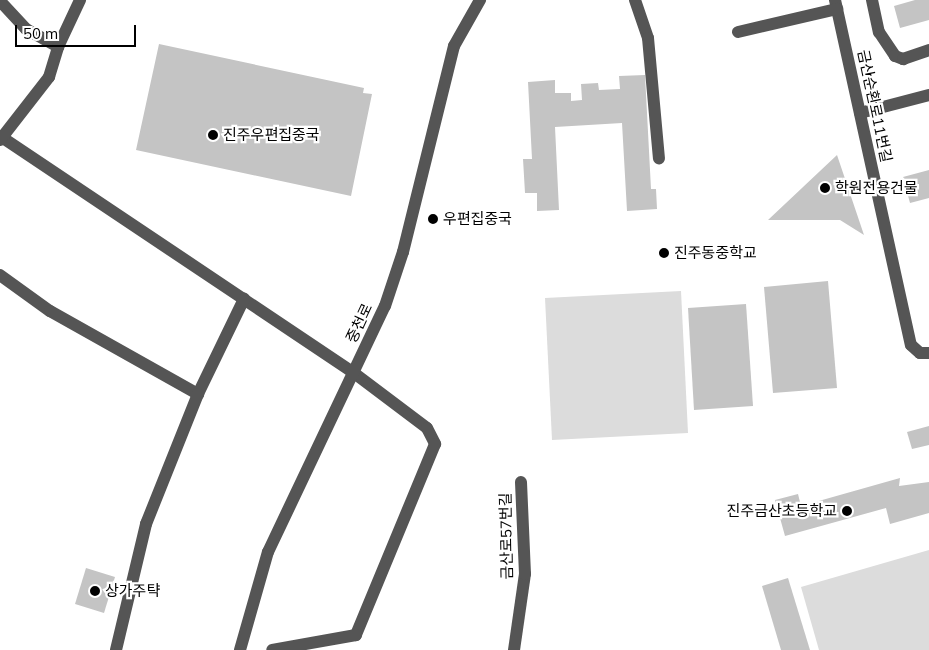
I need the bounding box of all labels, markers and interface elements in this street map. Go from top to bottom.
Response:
scale bar [18,15,139,47]
text: 50 m [23,24,58,43]
street label: 금산순환로11번길 [854,48,896,164]
place label: 진주우편집중국 [223,126,320,144]
marker: 진주우편집중국 [207,129,219,141]
place label: 학원전용건물 [835,179,918,197]
marker: 학원전용건물 [819,182,831,194]
place label: 우편집중국 [443,210,512,228]
marker: 우편집중국 [427,213,439,225]
place label: 진주동중학교 [674,244,757,262]
marker: 진주동중학교 [658,247,670,259]
street label: 중천로 [342,300,376,346]
street label: 금산로57번길 [496,492,516,580]
place label: 진주금산초등학교 [727,502,837,520]
marker: 진주금산초등학교 [841,505,853,517]
place label: 상가주탹 [105,582,160,600]
marker: 상가주탹 [89,585,101,597]

